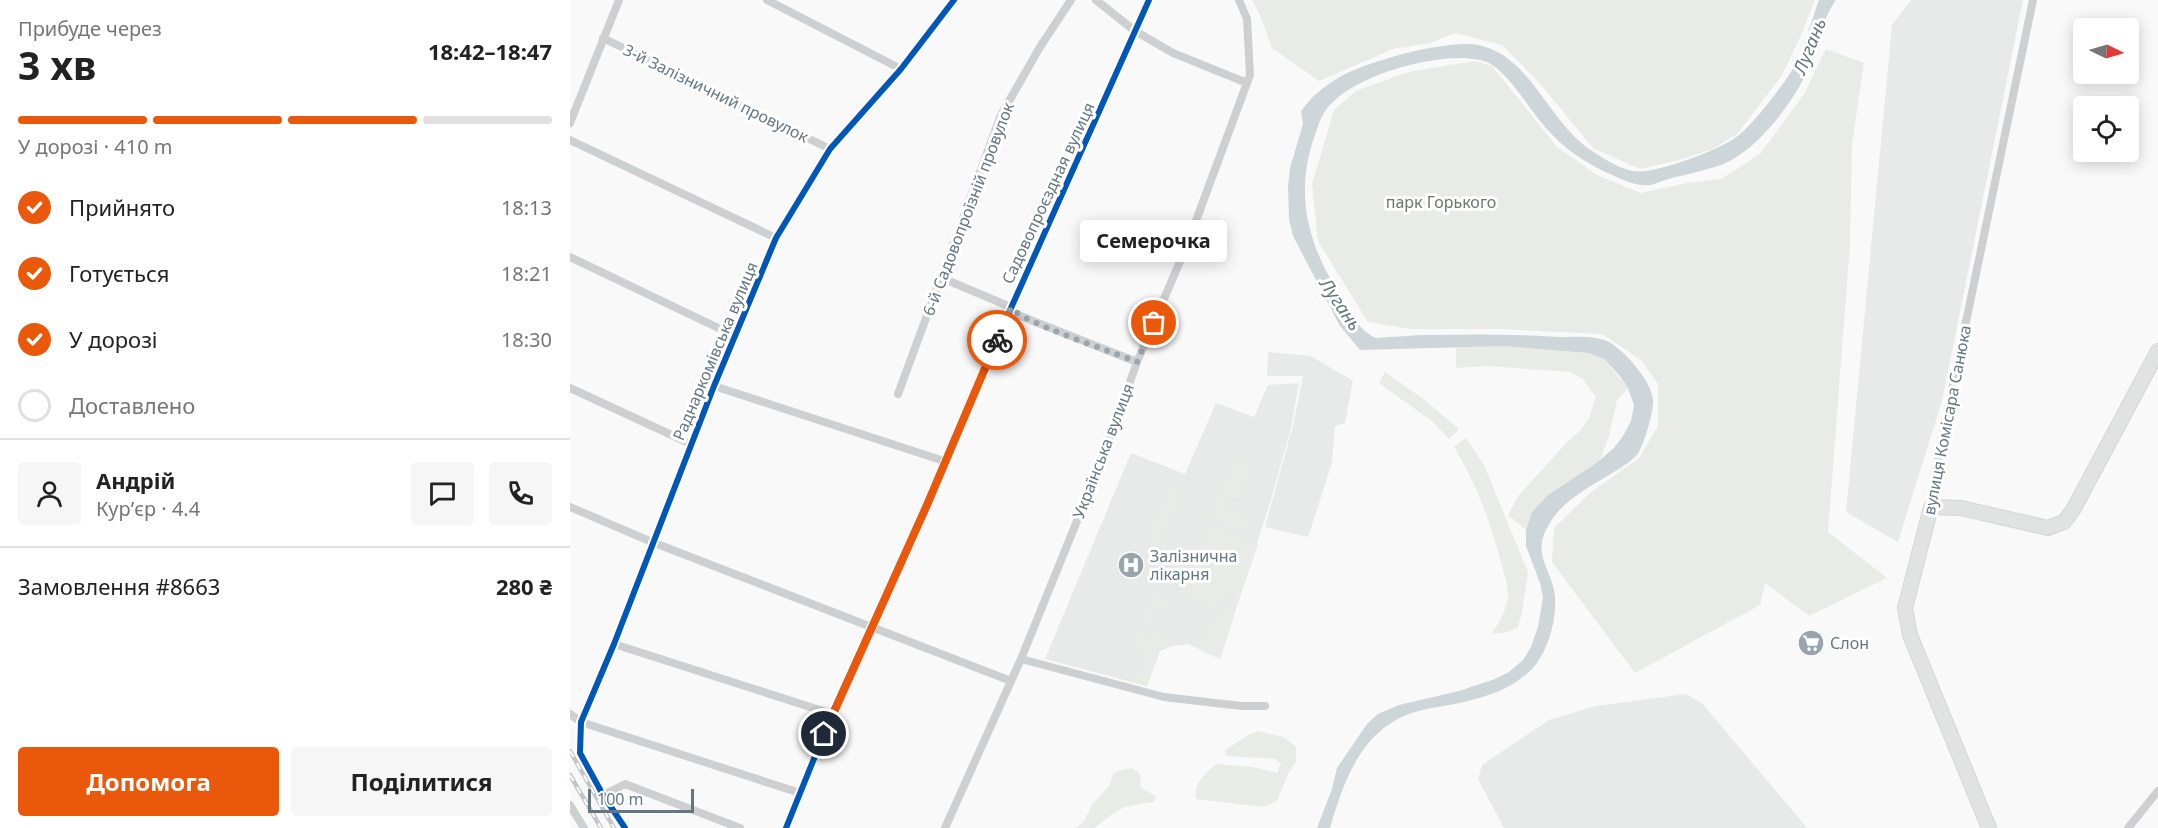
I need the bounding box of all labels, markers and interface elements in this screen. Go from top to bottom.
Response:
water label: Лугань [1787,14,1831,79]
text: Прибуде через [18,15,162,42]
north arrow [2073,18,2139,84]
map controls [2073,18,2139,162]
text: 18:42–18:47 [428,36,552,66]
text: 3 хв [18,38,96,91]
street label: 3-й Залізничний провулок [620,39,813,148]
button: locate [2073,96,2139,162]
street label: 6-й Садовопроїзній провулок [917,99,1019,319]
street label: Садовопроєздная вулиця [996,99,1100,287]
text: У дорозі · 410 m [18,133,172,160]
icon: check [18,191,51,224]
park label: парк Горького [1386,191,1496,213]
text: Прийнято [69,192,175,222]
text: 18:13 [501,194,552,221]
callout: Семерочка [1080,221,1228,263]
text: Семерочка [1096,227,1211,254]
icon: check [18,257,51,290]
text: Готується [69,258,169,288]
street label: Раднаркомівська вулиця [667,258,763,444]
text: 18:21 [501,260,552,287]
water label: Лугань [1314,272,1367,335]
pin [1128,297,1179,348]
icon: bag [1137,306,1170,339]
courier [967,310,1027,370]
icon: check [18,323,51,356]
street label: вулиця Комісара Санюка [1918,323,1976,517]
text: У дорозі [69,324,158,354]
icon: bike [981,324,1014,357]
text: 18:30 [501,326,552,353]
street label: Українська вулиця [1067,380,1139,522]
text: Доставлено [69,390,195,420]
button: person [18,462,81,525]
button: chat [411,462,474,525]
button: phone [489,462,552,525]
text: Андрій [96,465,175,495]
text: Кур’єр · 4.4 [96,495,200,522]
place label: Залізнична лікарня [1150,545,1237,585]
hospital icon: Залізнична лікарня [1116,550,1146,580]
text: Замовлення #8663 [18,571,220,601]
text: 280 ₴ [496,571,552,601]
supermarket icon: Слон [1796,628,1826,658]
place label: Слон [1830,632,1869,654]
pin [798,708,849,759]
icon: home [807,717,840,750]
button: Допомога [18,747,279,816]
button: Поділитися [291,747,552,816]
scale bar [588,786,694,814]
text: 100 m [597,788,644,810]

